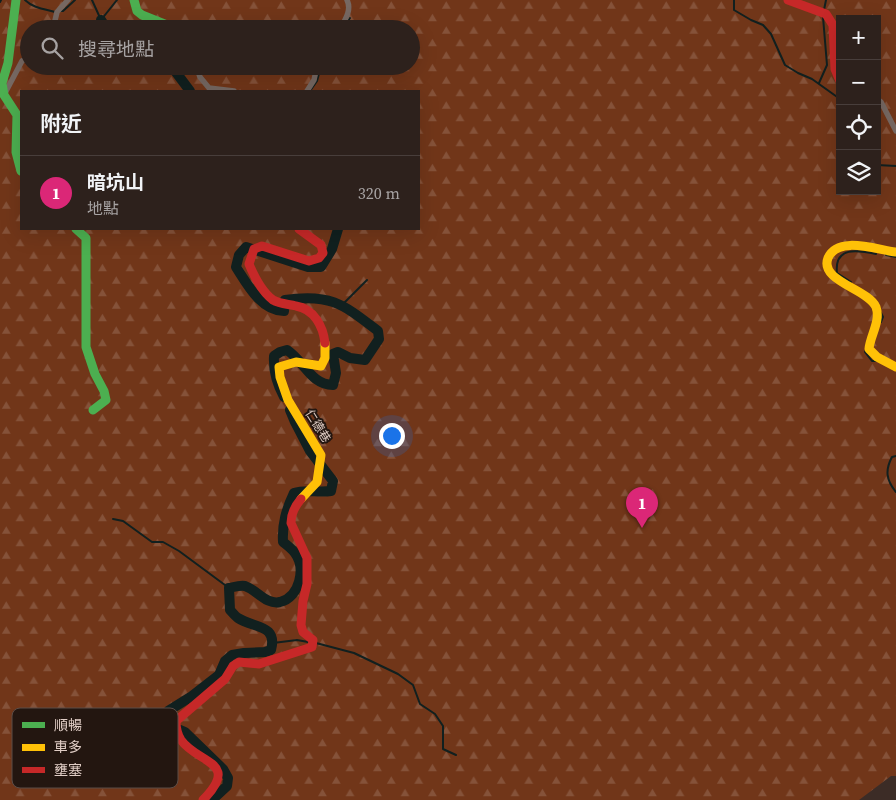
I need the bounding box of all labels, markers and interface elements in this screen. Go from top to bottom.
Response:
map controls [836,15,881,195]
button: + [836,15,881,60]
search box [20,20,420,75]
icon: search [38,34,66,62]
text: 搜尋地點 [78,36,154,62]
button: − [836,60,881,105]
button: locate [836,105,881,150]
text: 附近 [40,109,82,138]
button: layers [836,150,881,195]
text: 暗坑山 [87,169,144,195]
text: 1 [52,182,60,204]
text: 320 m [358,182,400,204]
text: 地點 [87,197,119,219]
street label: 仁德巷 [302,406,334,446]
your location [379,423,405,449]
pin: 1 [626,487,658,528]
legend [12,708,178,788]
text: 順暢 [54,715,82,735]
text: 車多 [54,737,82,757]
text: 壅塞 [54,760,82,780]

